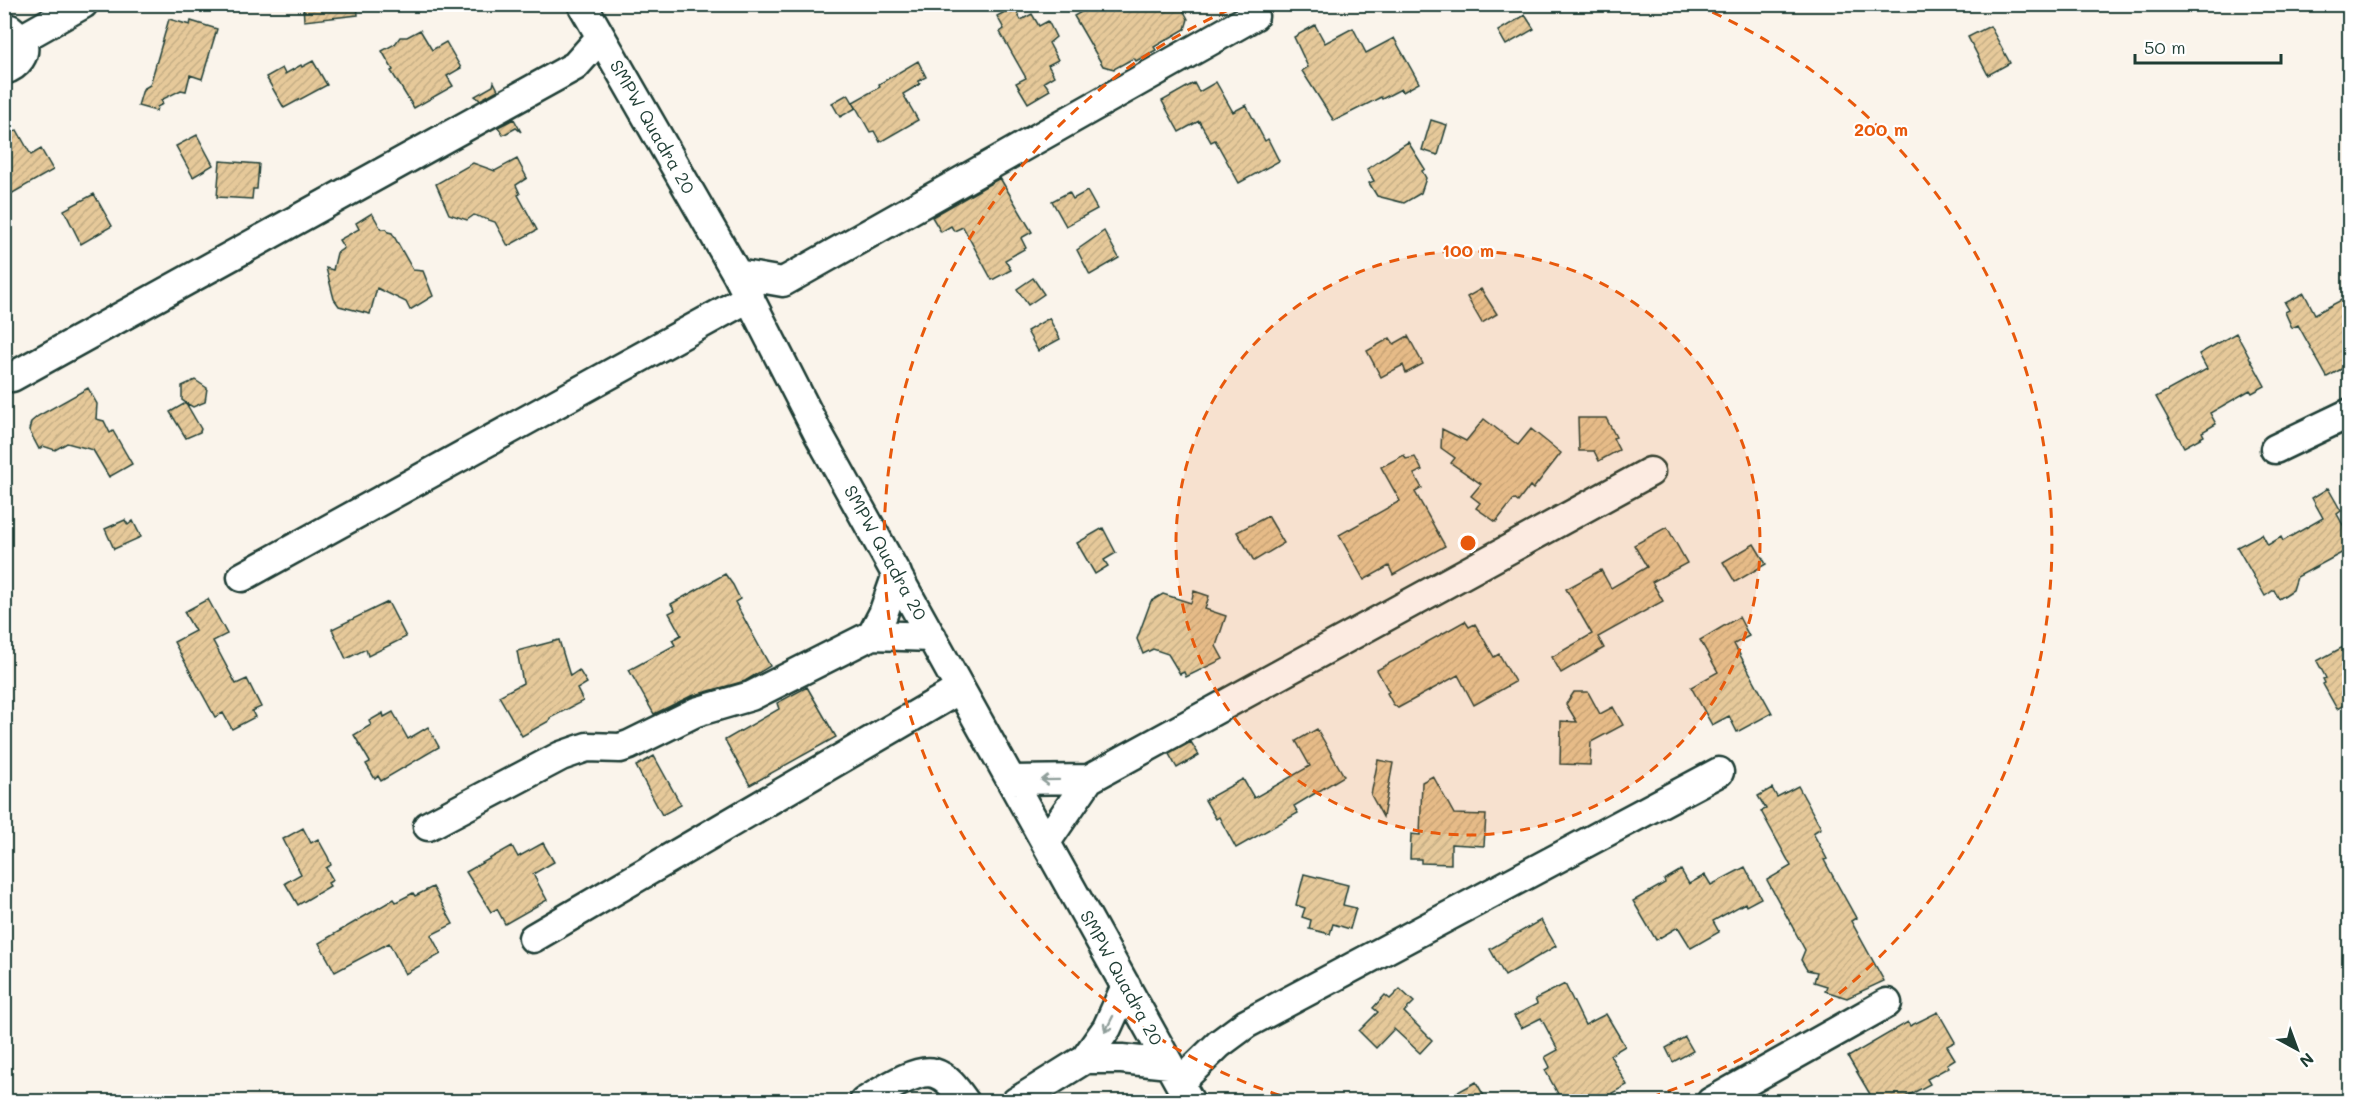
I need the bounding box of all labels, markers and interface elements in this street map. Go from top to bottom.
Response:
scale bar [2135,27,2280,65]
text: 50 m [2144,35,2186,59]
street label: SMPW Quadra 20 [605,55,701,198]
text: 200 m [1854,117,1908,141]
text: 100 m [1442,238,1494,262]
street label: SMPW Quadra 20 [839,481,933,624]
centre of rings [1458,533,1478,553]
one-way arrow [1041,774,1061,786]
street label: SMPW Quadra 20 [1075,906,1169,1049]
one-way arrow [1102,1015,1114,1033]
north arrow [2267,1019,2327,1079]
text: N [2296,1049,2319,1073]

